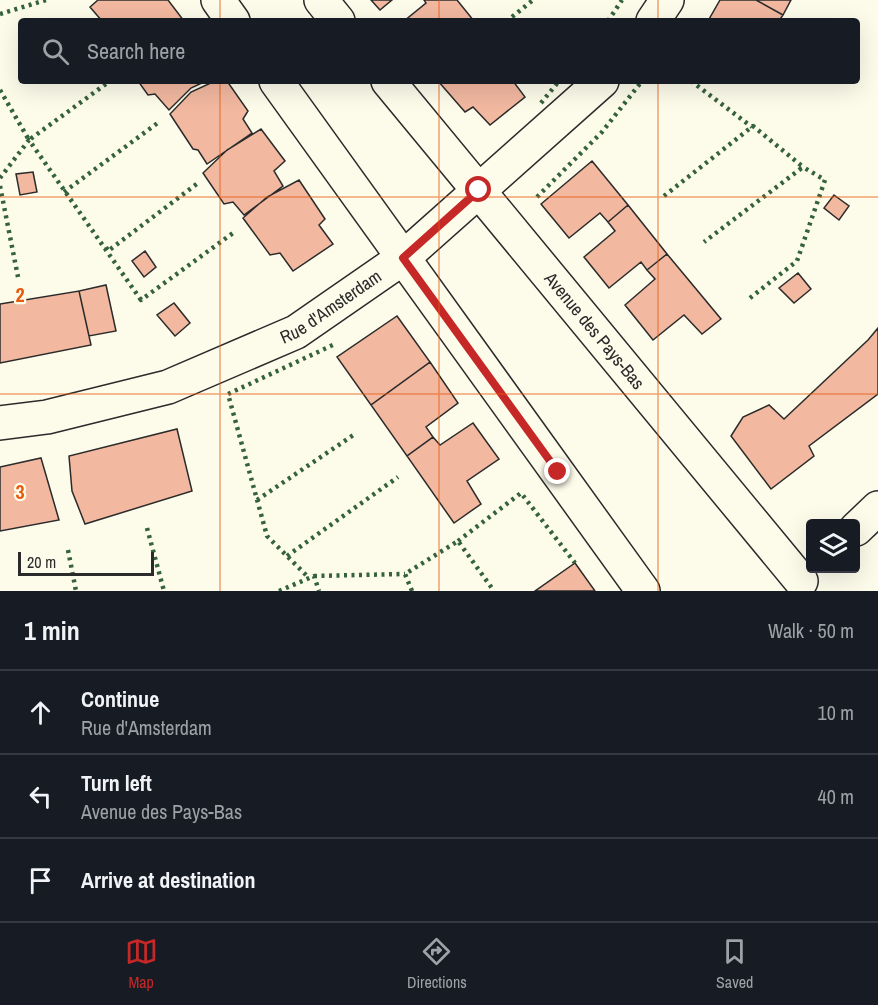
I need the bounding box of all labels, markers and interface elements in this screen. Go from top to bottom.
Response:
search box [18,18,860,84]
icon: search [39,35,72,68]
text: Search here [87,36,185,66]
route start [465,176,491,202]
street label: Rue d'Amsterdam [276,264,386,349]
street label: Avenue des Pays-Bas [538,266,651,394]
text: 2 [15,281,25,308]
route end [544,458,570,484]
text: 3 [15,478,25,505]
map controls [806,519,860,573]
button: layers [806,519,860,573]
scale bar [18,549,154,576]
text: 20 m [27,551,56,573]
text: 1 min [24,613,80,648]
text: Walk · 50 m [768,617,854,644]
text: Continue [81,684,159,714]
icon: ahead [24,696,57,729]
text: 10 m [818,699,854,726]
text: Rue d'Amsterdam [81,714,212,741]
text: Turn left [81,768,152,798]
icon: left [24,780,57,813]
text: 40 m [818,783,854,810]
text: Avenue des Pays-Bas [81,798,242,825]
icon: arrive [24,864,57,897]
text: Arrive at destination [81,865,255,895]
tab: Map [125,935,158,993]
tab: Directions [407,935,467,993]
tab: Saved [716,935,753,993]

